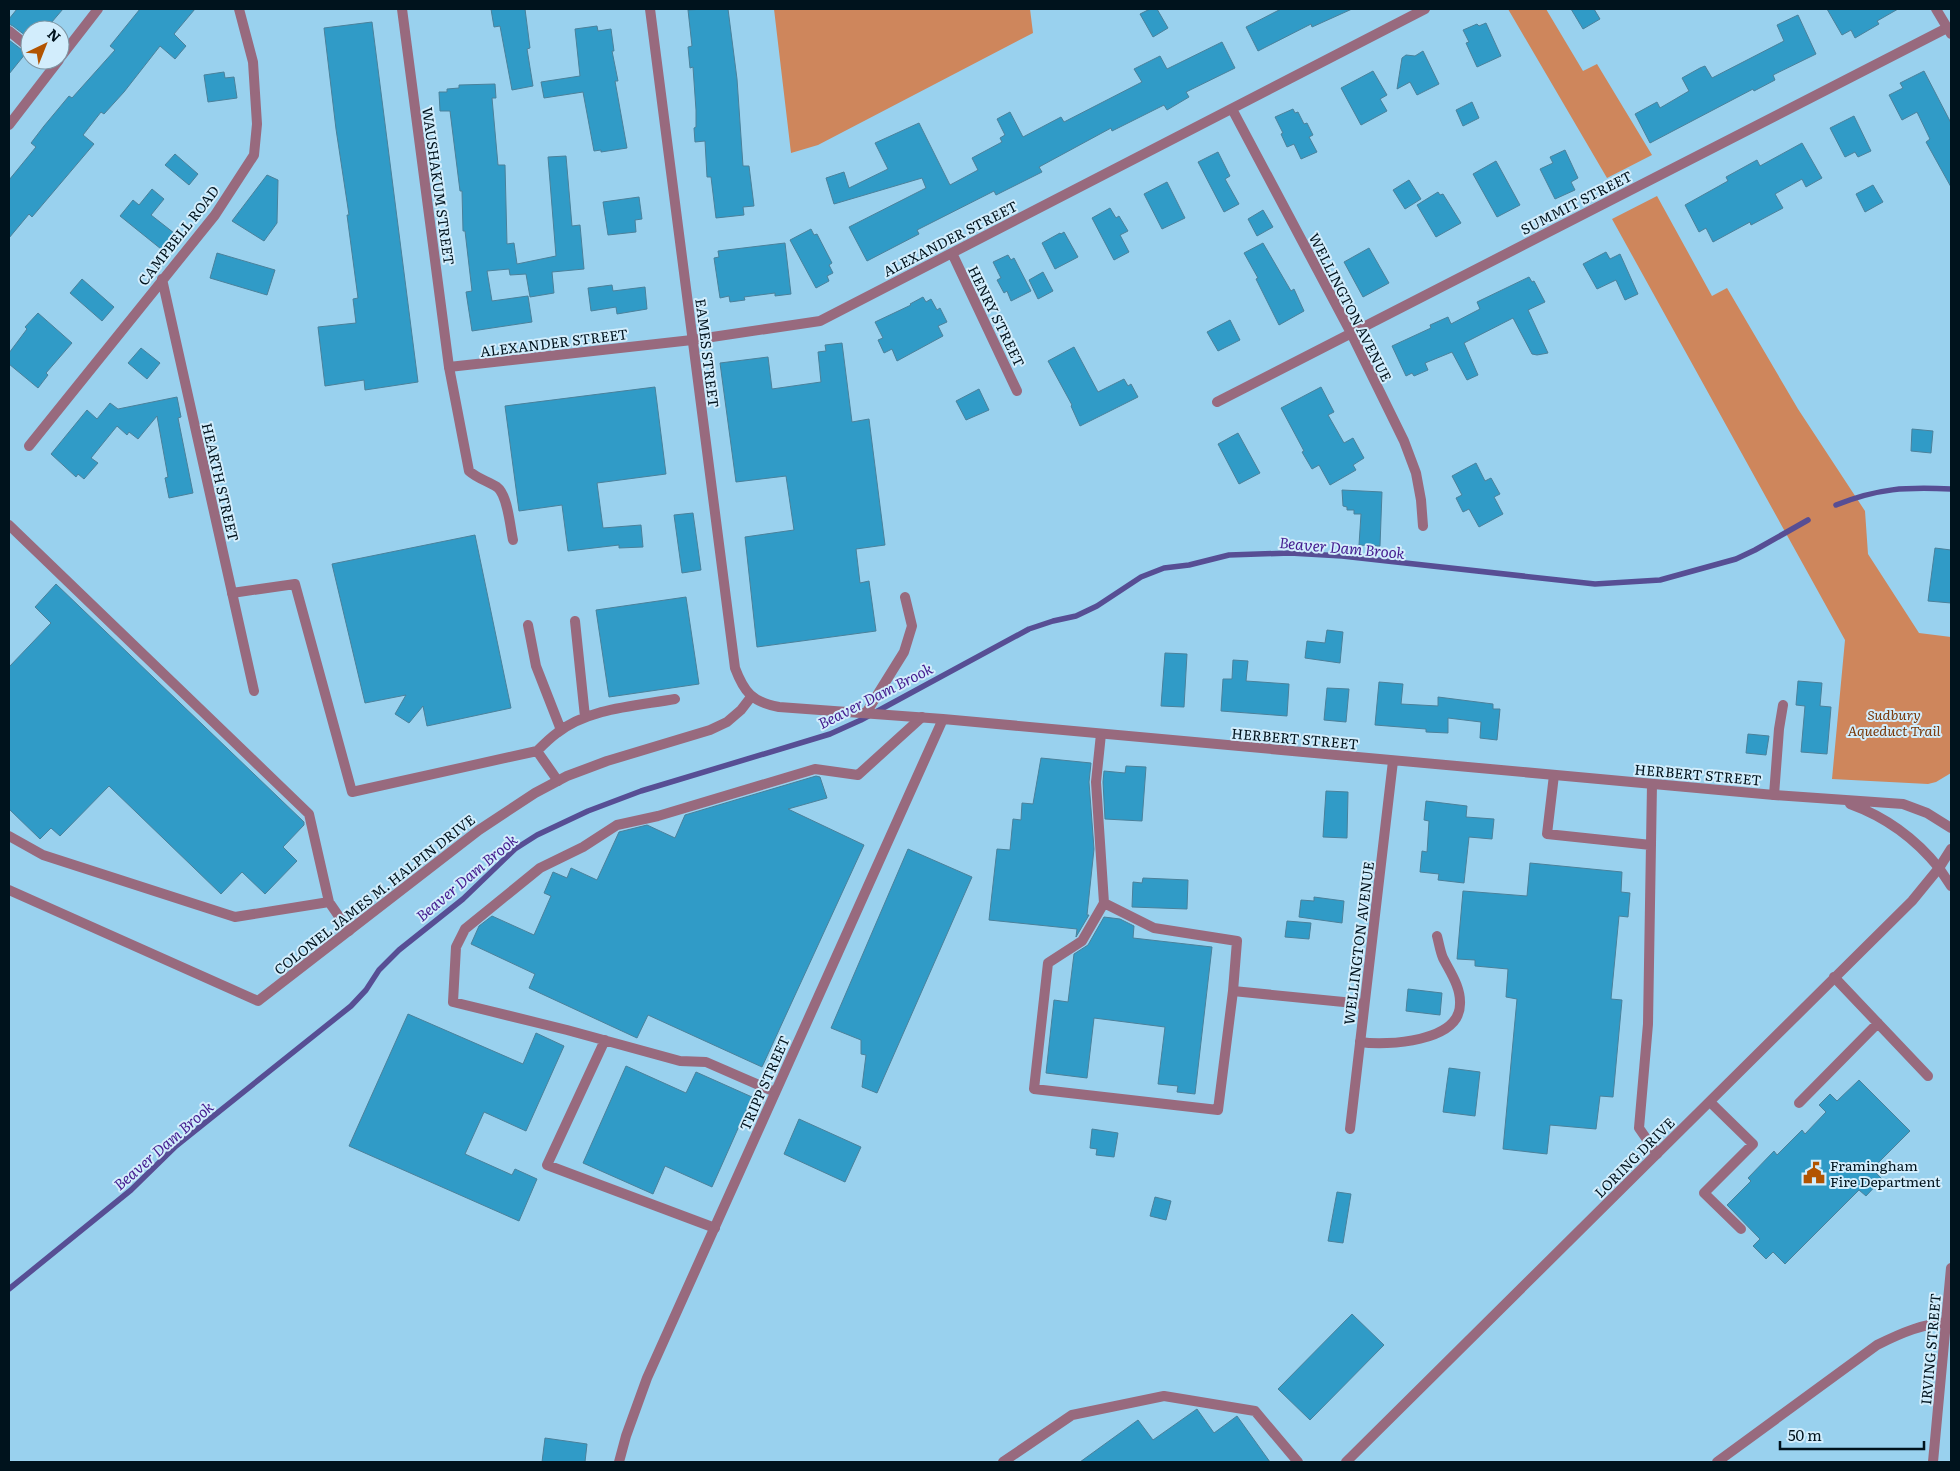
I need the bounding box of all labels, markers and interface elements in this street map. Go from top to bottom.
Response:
north arrow [20,20,70,70]
text: N [43,23,66,46]
street label: WAUSHAKUM STREET [418,106,460,266]
street label: SUMMIT STREET [1517,165,1635,239]
street label: CAMPBELL ROAD [133,181,224,289]
street label: ALEXANDER STREET [879,195,1021,281]
street label: WELLINGTON AVENUE [1305,229,1397,385]
street label: HENRY STREET [964,262,1030,370]
street label: EAMES STREET [691,297,725,409]
street label: ALEXANDER STREET [479,323,629,361]
street label: HEARTH STREET [198,421,244,543]
water label: Beaver Dam Brook [1278,530,1407,564]
water label: Beaver Dam Brook [814,656,937,734]
park label: Sudbury Aqueduct Trail [1847,704,1941,740]
street label: HERBERT STREET [1231,722,1359,754]
street label: HERBERT STREET [1634,758,1762,790]
street label: COLONEL JAMES M. HALPIN DRIVE [269,809,479,979]
water label: Beaver Dam Brook [410,827,522,926]
street label: WELLINGTON AVENUE [1338,860,1378,1026]
street label: TRIPP STREET [734,1032,794,1134]
water label: Beaver Dam Brook [108,1094,219,1195]
street label: LORING DRIVE [1589,1112,1679,1202]
place label: Framingham Fire Department [1830,1155,1941,1191]
public building icon: Framingham Fire Department [1801,1160,1827,1186]
street label: IRVING STREET [1915,1292,1945,1406]
scale bar [1780,1418,1924,1450]
text: 50 m [1788,1423,1822,1446]

